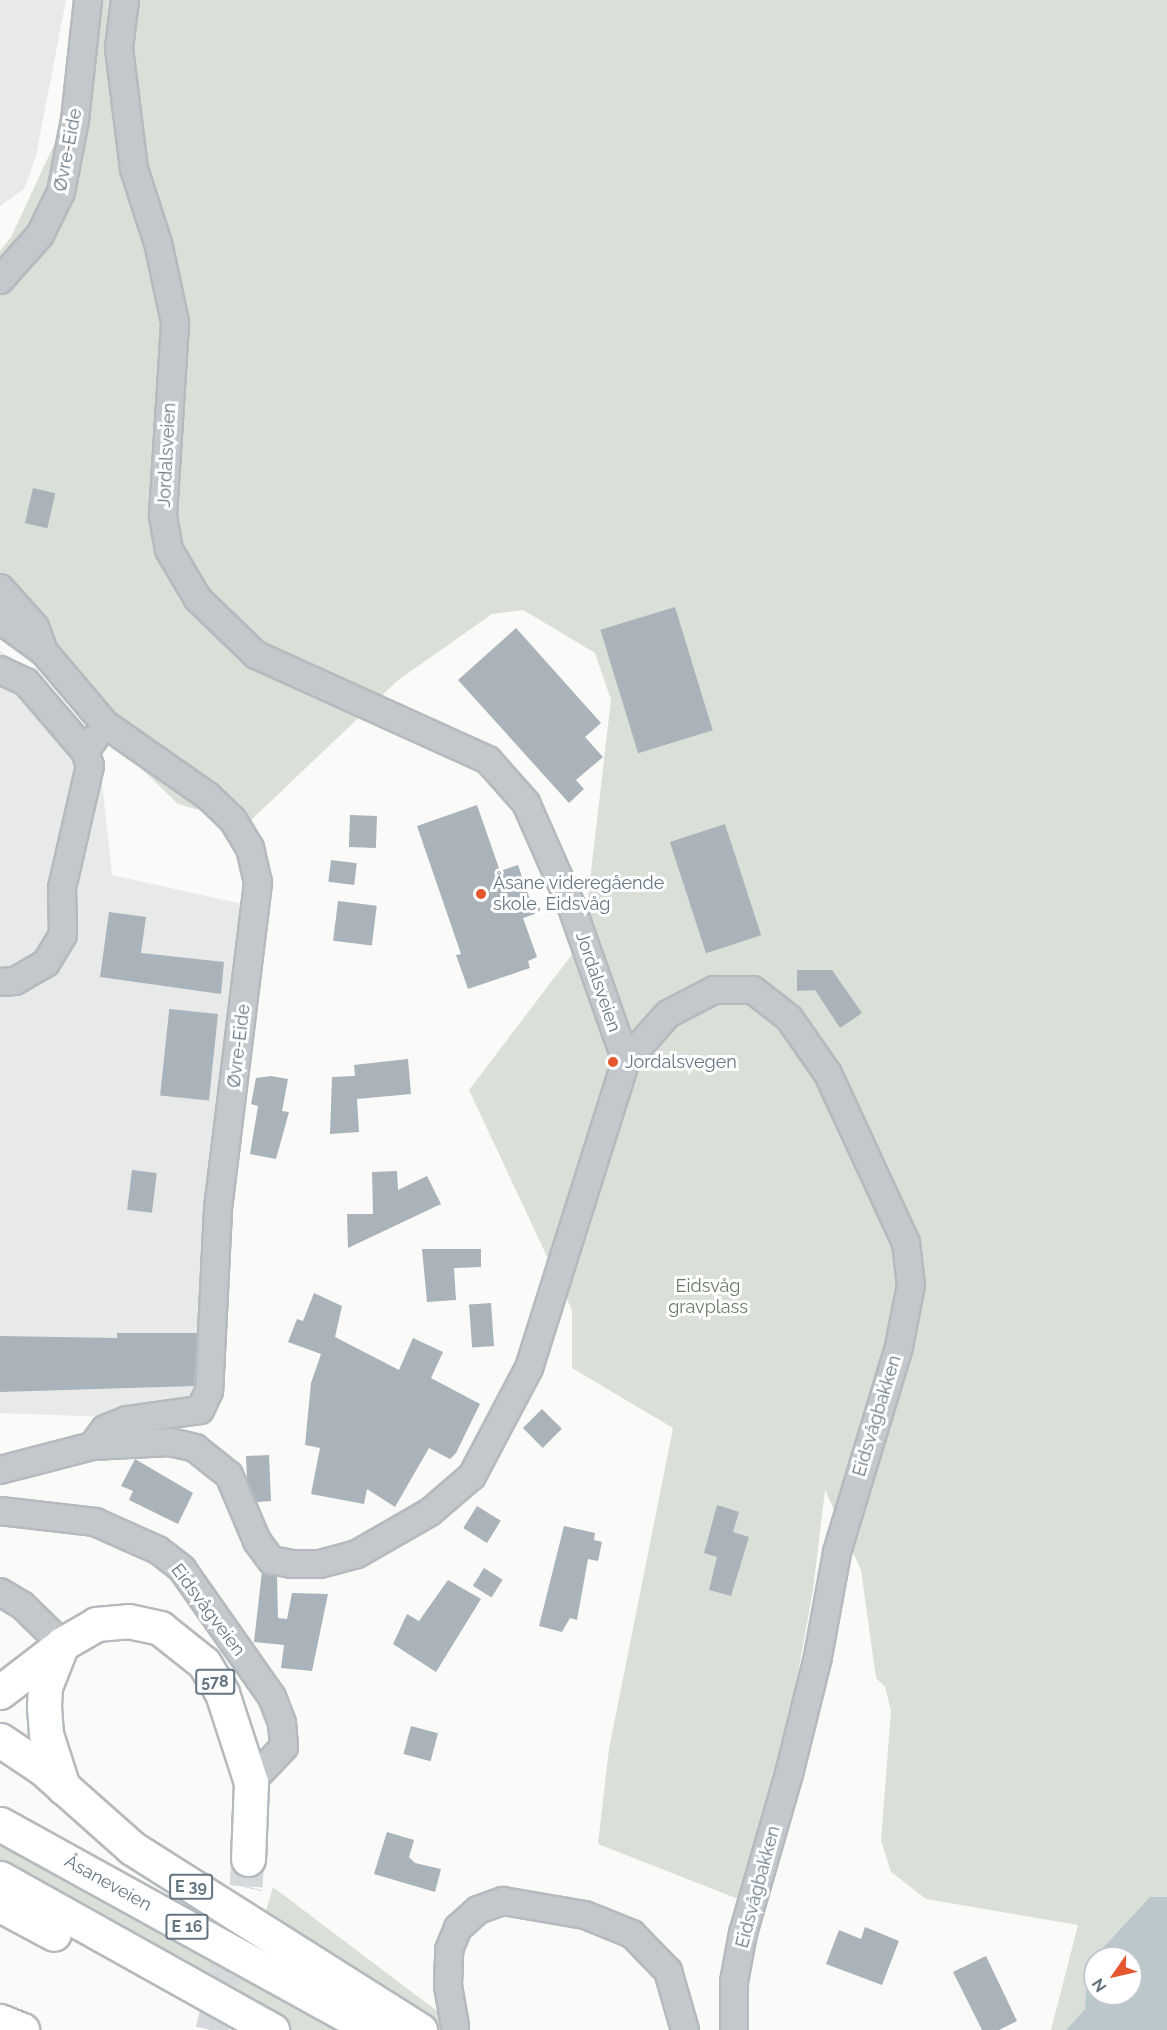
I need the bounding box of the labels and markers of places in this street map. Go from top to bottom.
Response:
place label: Åsane videregående skole, Eidsvåg [493,873,665,916]
marker: Åsane videregående skole, Eidsvåg [474,887,488,901]
place label: Jordalsvegen [625,1051,737,1073]
marker: Jordalsvegen [606,1055,620,1069]

